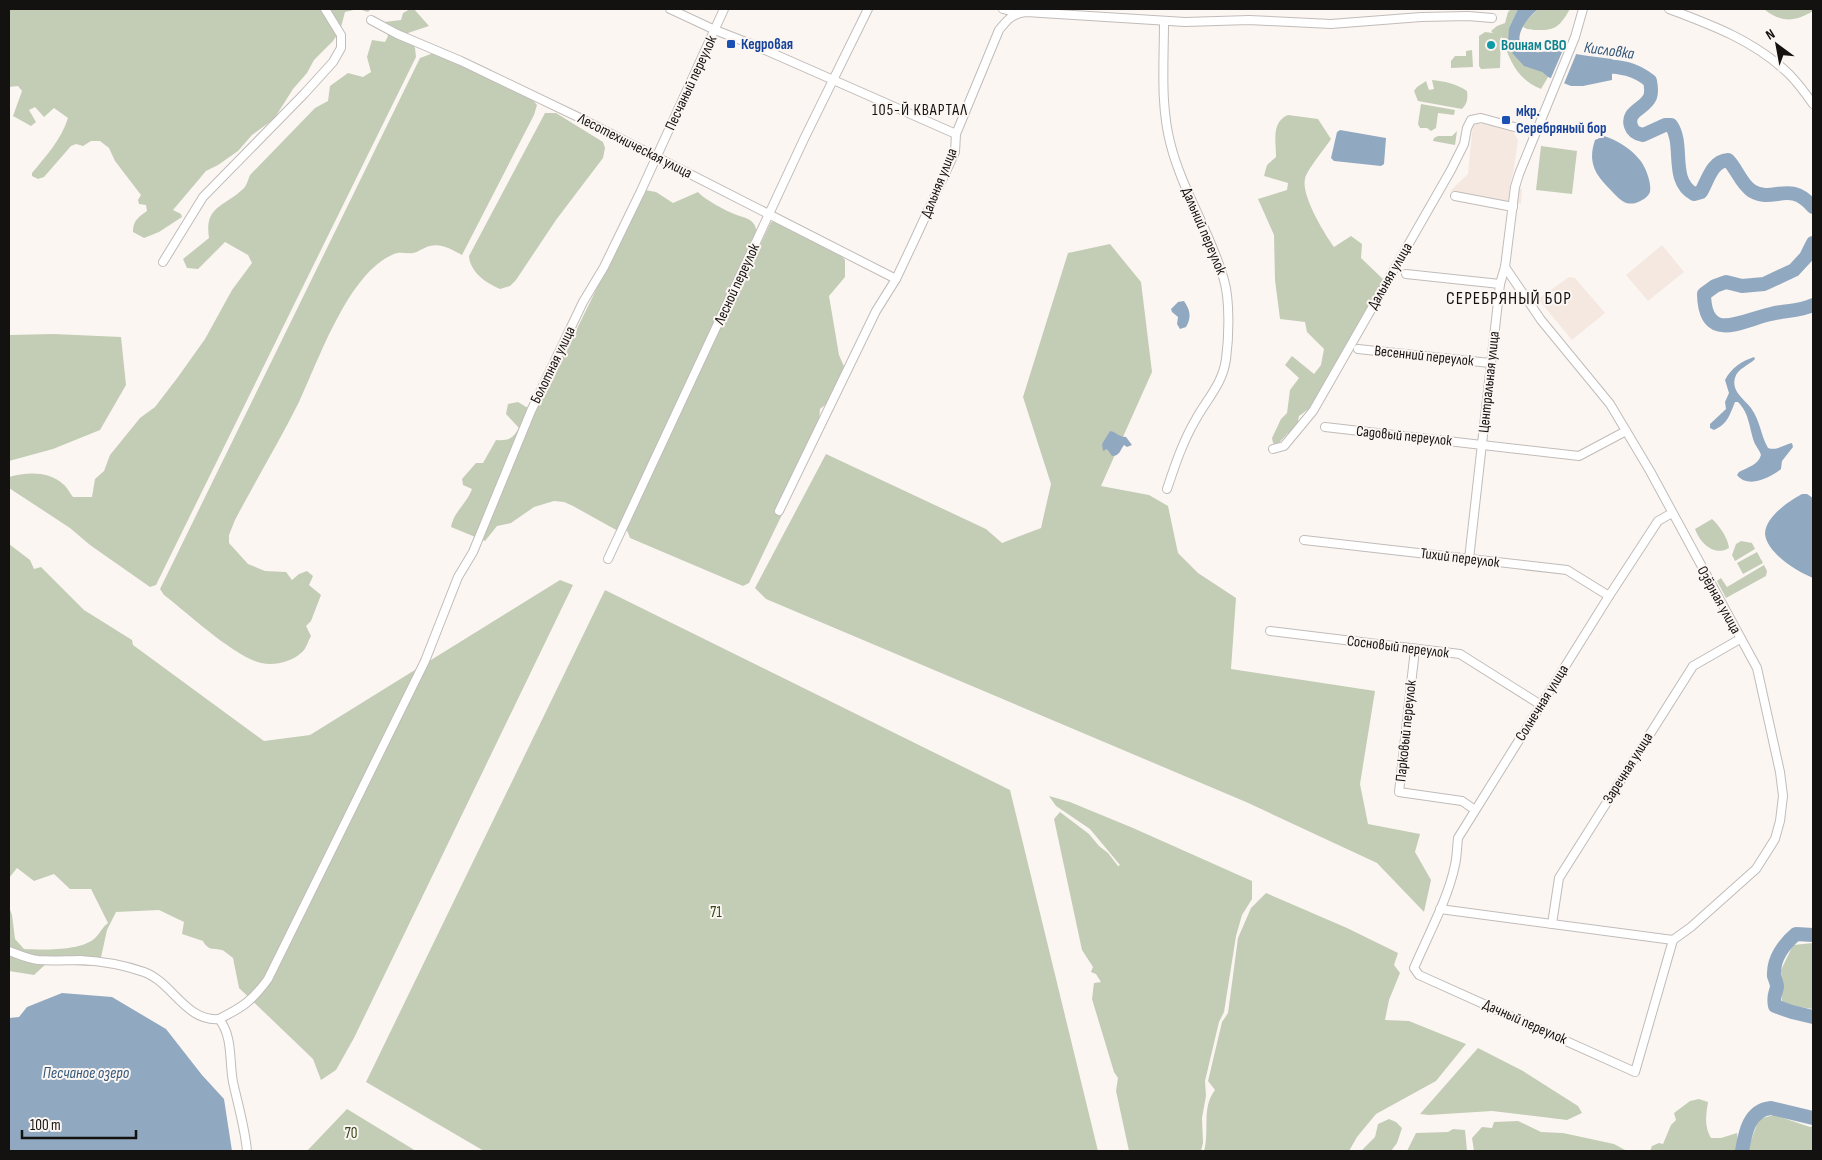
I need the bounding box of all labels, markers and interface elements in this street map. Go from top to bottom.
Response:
north arrow [1752,20,1802,70]
text: N [1763,25,1778,44]
street label: Песчаный переулок [661,32,721,133]
place label: Кедровая [741,35,793,54]
place label: Воинам СВО [1501,36,1567,55]
marker: Кедровая [725,38,737,50]
water label: Кисловка [1583,38,1636,64]
marker: Воинам СВО [1485,39,1497,51]
district label: 105-Й КВАРТАЛ [872,101,968,120]
place label: мкр. Серебряный бор [1516,102,1606,138]
street label: Лесотехническая улица [574,109,695,183]
marker: мкр. Серебряный бор [1500,114,1512,126]
street label: Дальняя улица [916,145,962,221]
street label: Дальний переулок [1177,185,1231,278]
street label: Дальняя улица [1363,239,1417,313]
street label: Лесной переулок [710,240,764,328]
district label: СЕРЕБРЯНЫЙ БОР [1446,288,1572,309]
street label: Болотная улица [526,323,580,407]
street label: Центральная улица [1474,330,1504,434]
street label: Весенний переулок [1373,341,1475,371]
street label: Садовый переулок [1355,422,1453,451]
street label: Тихий переулок [1419,544,1501,572]
street label: Озёрная улица [1693,563,1746,637]
street label: Сосновый переулок [1346,631,1450,663]
street label: Солнечная улица [1511,661,1573,745]
street label: Парковый переулок [1391,679,1421,783]
street label: Заречная улица [1599,729,1657,807]
park label: 71 [710,903,722,922]
street label: Дачный переулок [1480,995,1570,1049]
water label: Песчаное озеро [43,1064,130,1083]
scale bar [22,1108,136,1140]
text: 100 m [30,1116,61,1135]
park label: 70 [345,1124,357,1143]

